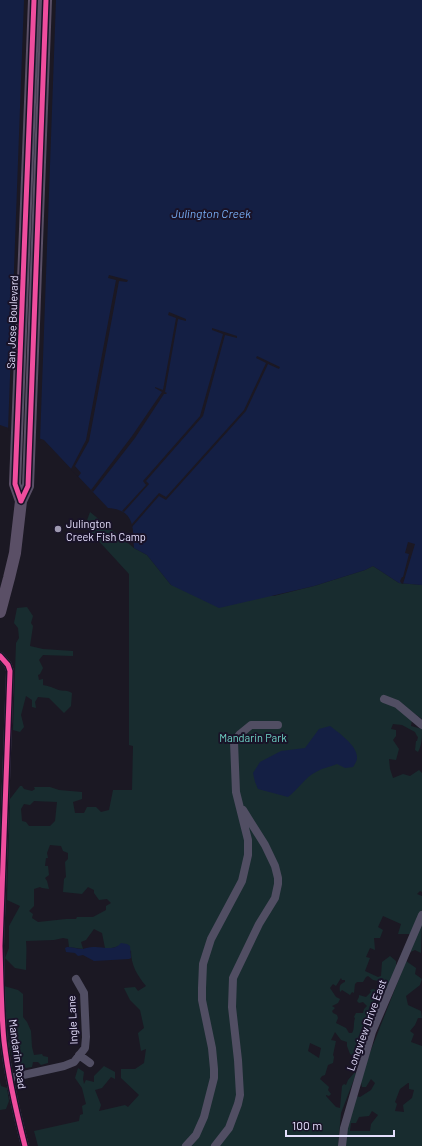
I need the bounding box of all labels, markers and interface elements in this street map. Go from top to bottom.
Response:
water label: Julington Creek [171,206,251,220]
street label: San Jose Boulevard [4,275,20,369]
place label: Julington Creek Fish Camp [66,517,146,543]
marker: Julington Creek Fish Camp [53,524,63,534]
park label: Mandarin Park [219,731,287,744]
street label: Longview Drive East [343,978,389,1072]
street label: Ingle Lane [64,995,80,1045]
street label: Mandarin Road [7,1018,29,1090]
scale bar [286,1112,394,1138]
text: 100 m [292,1118,322,1132]

